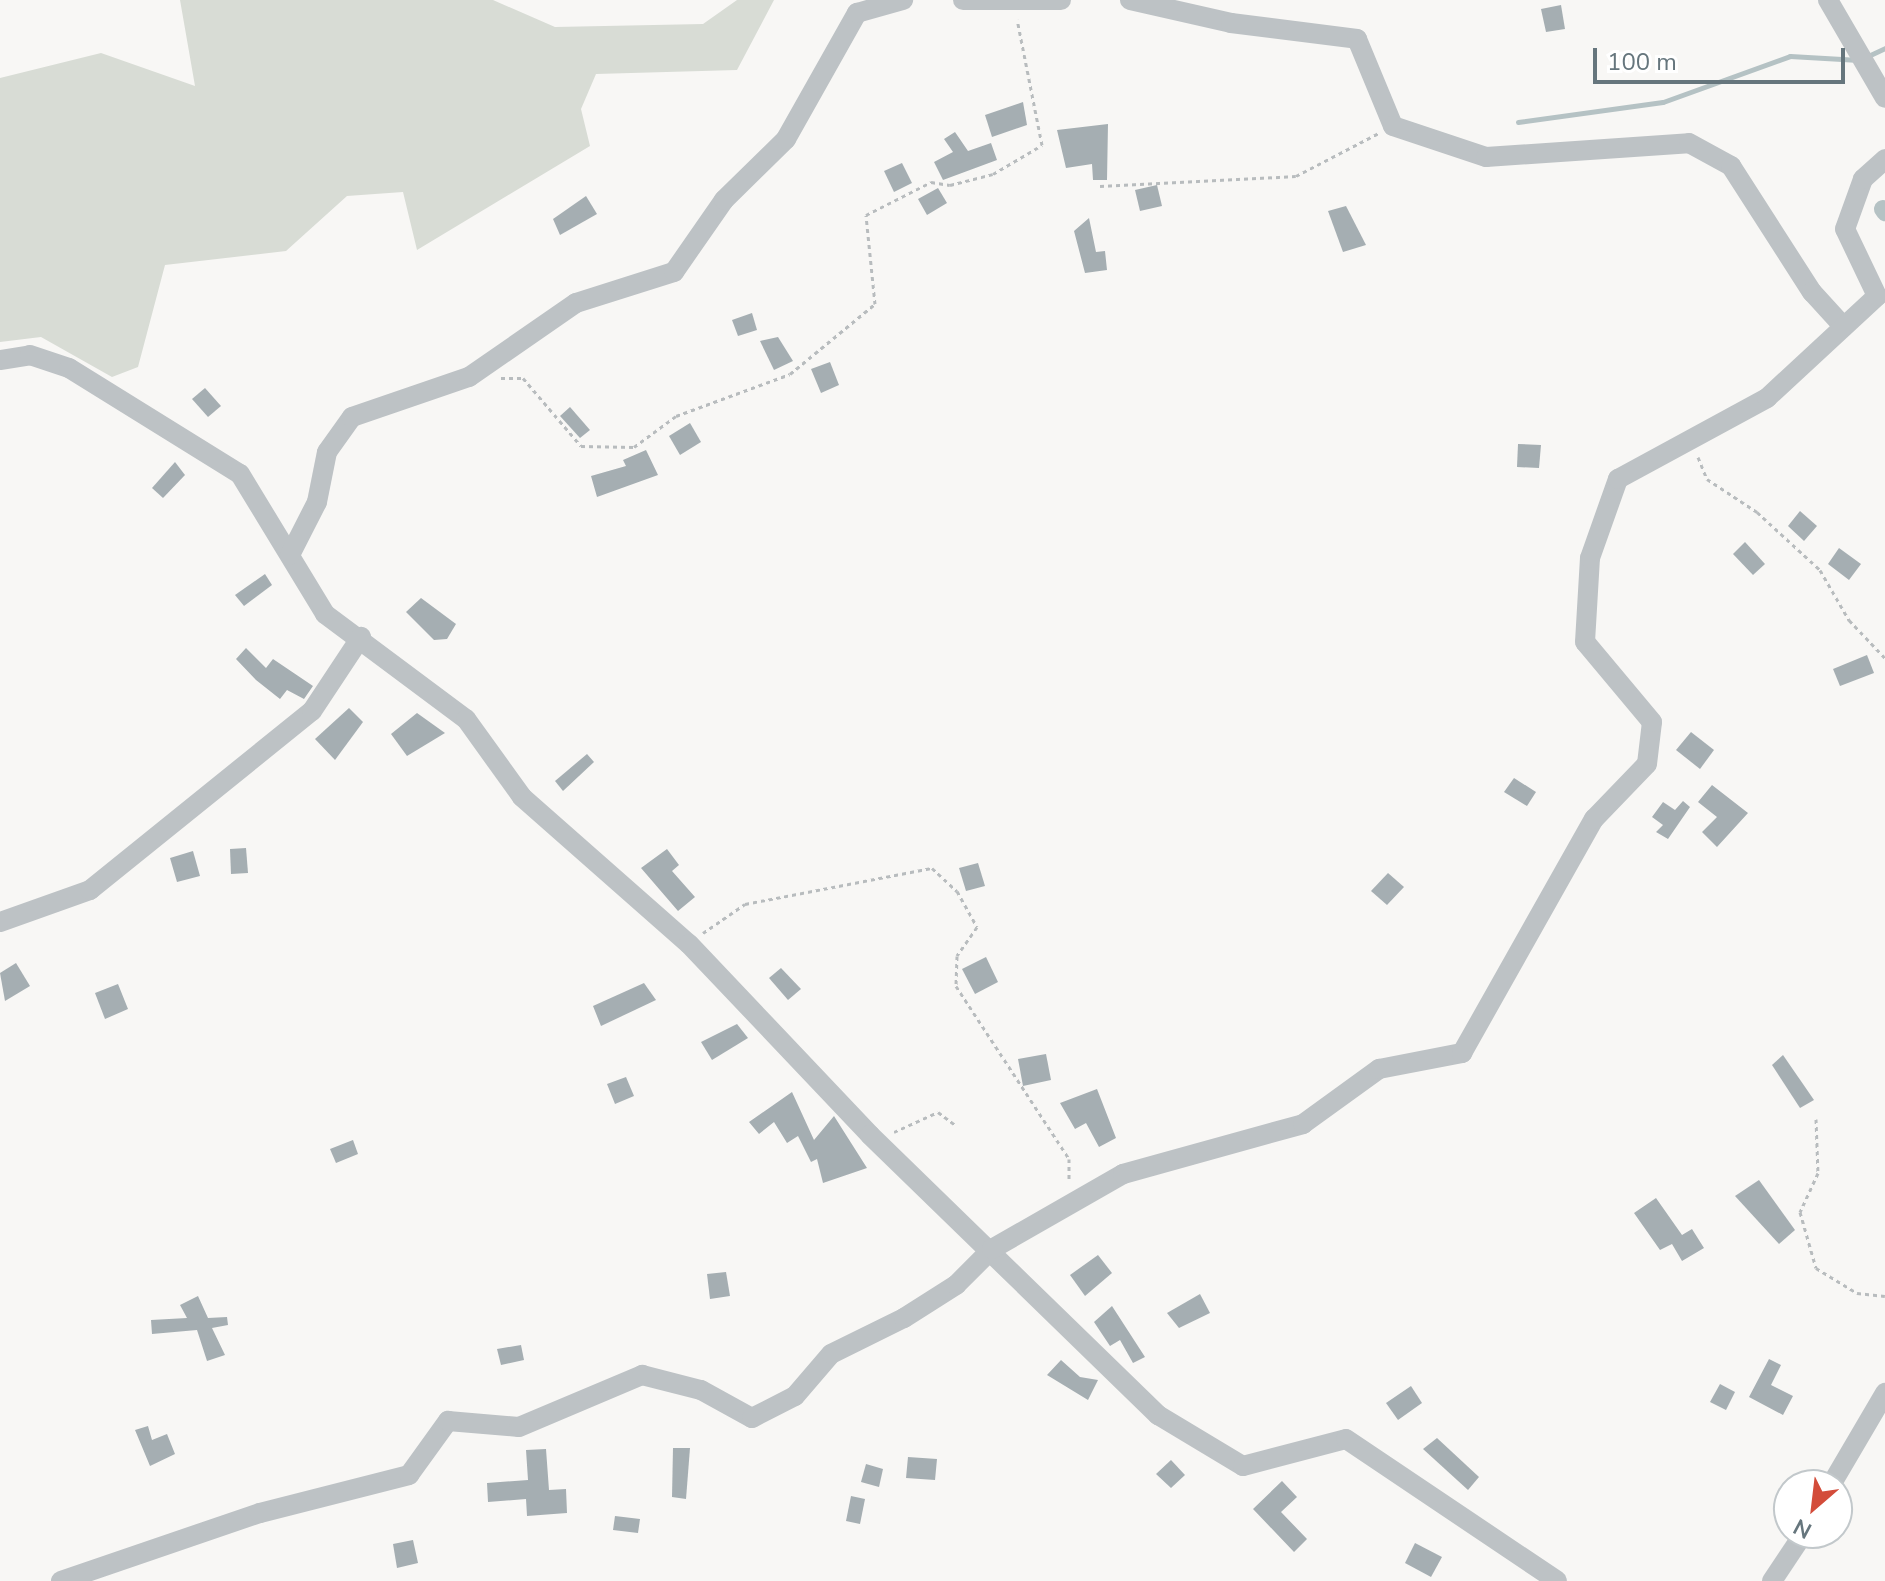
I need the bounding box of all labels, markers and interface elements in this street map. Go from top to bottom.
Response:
scale bar [1597,32,1849,82]
text: 100 m [1607,46,1677,78]
north arrow [1773,1469,1853,1549]
text: N [1788,1511,1817,1546]

